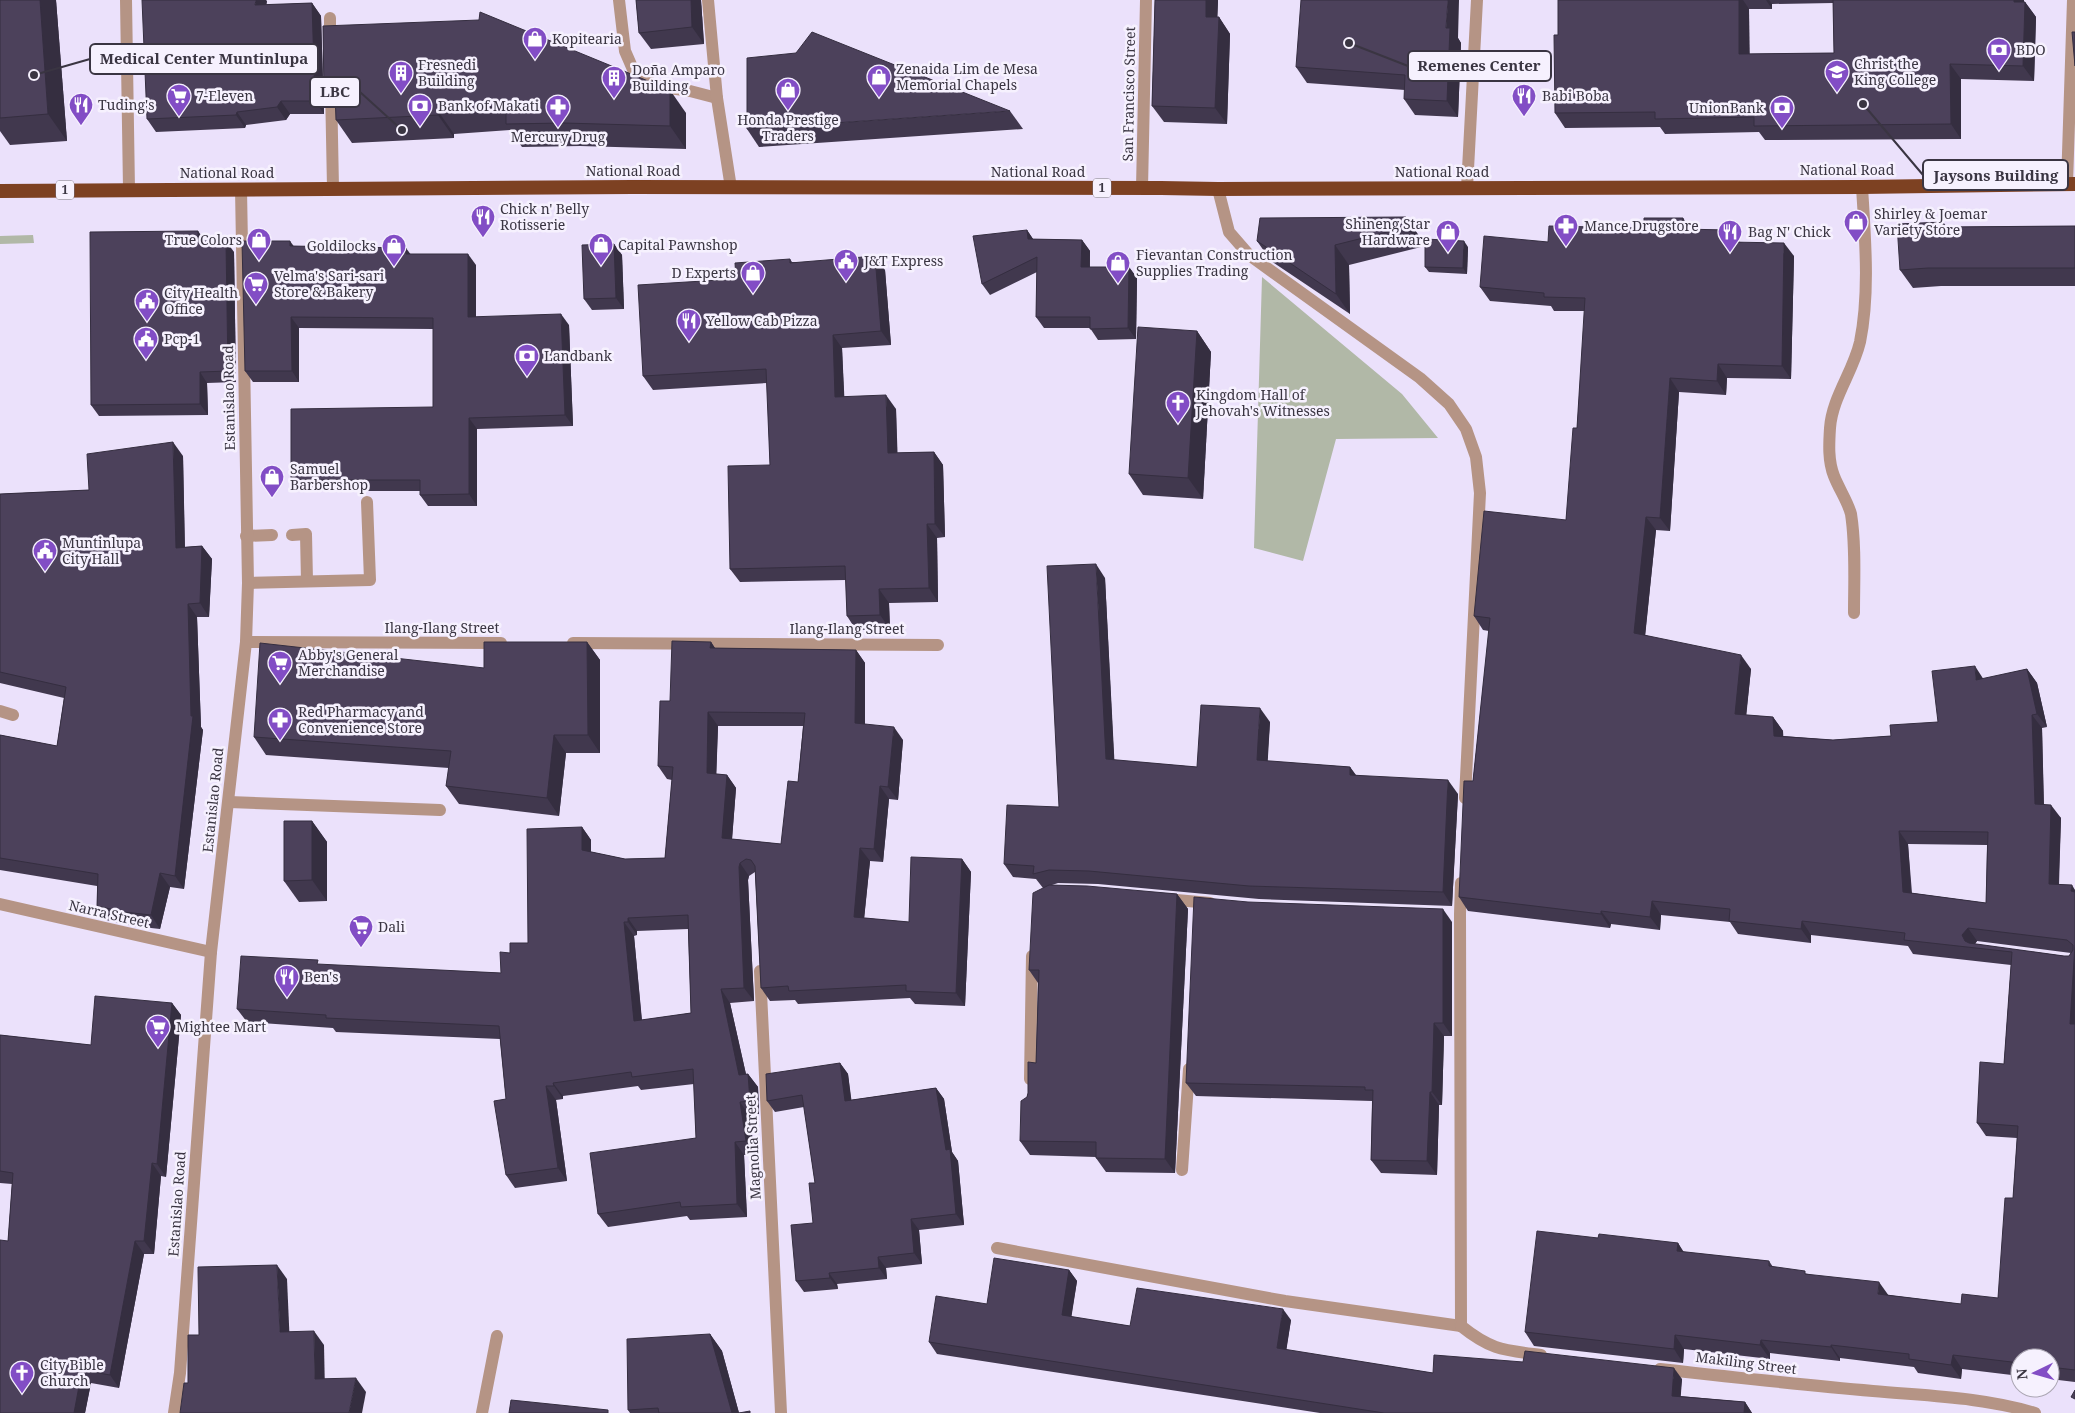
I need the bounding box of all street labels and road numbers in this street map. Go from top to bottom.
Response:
street label: San Francisco Street [1118,26,1139,162]
street label: National Road [1800,160,1895,179]
street label: National Road [586,161,681,180]
street label: National Road [991,162,1086,181]
street label: National Road [1395,162,1490,181]
street label: National Road [180,163,275,182]
road number: 1 [1093,178,1111,198]
road number: 1 [56,180,74,200]
street label: Estanislao Road [218,345,239,451]
street label: Ilang-Ilang Street [385,618,500,637]
street label: Ilang-Ilang Street [790,619,905,638]
street label: Estanislao Road [198,746,227,853]
street label: Narra Street [67,895,151,932]
street label: Magnolia Street [740,1094,765,1200]
street label: Estanislao Road [163,1150,190,1257]
street label: Makiling Street [1694,1347,1798,1378]

